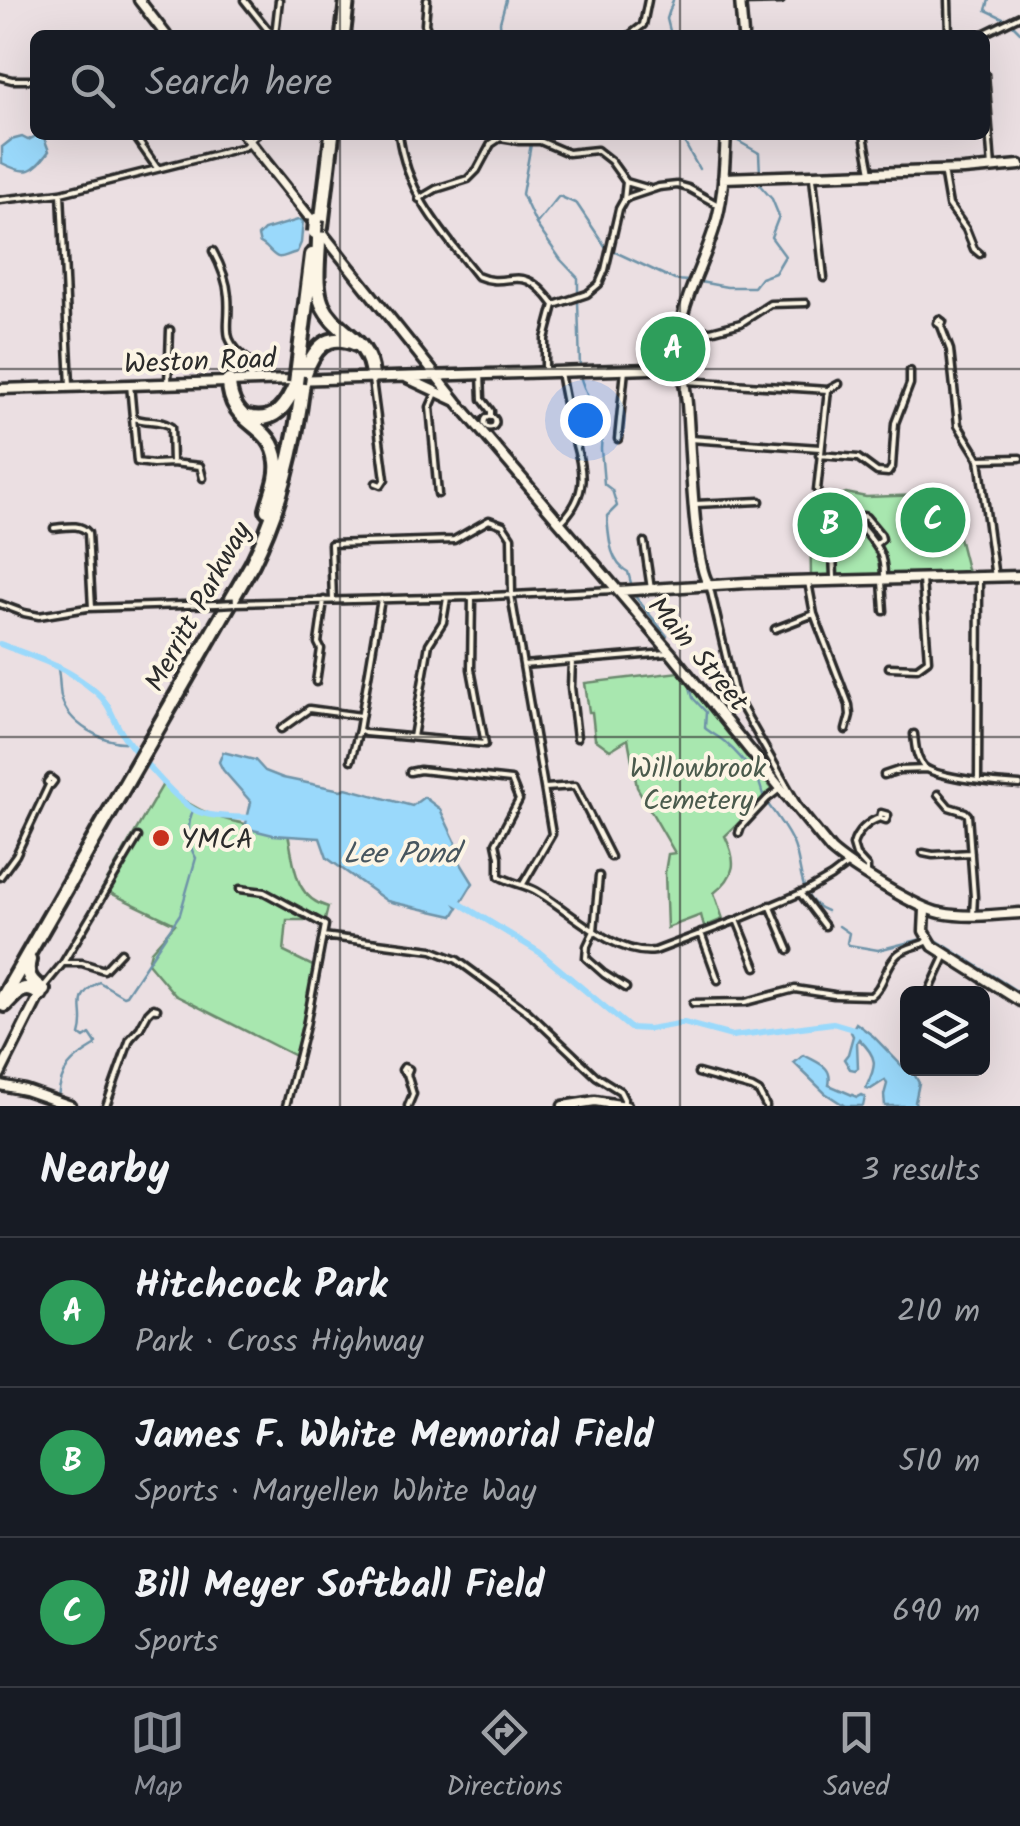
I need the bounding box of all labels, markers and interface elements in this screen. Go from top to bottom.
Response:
search box [30,30,990,140]
text: Search here [145,55,332,115]
icon: search [65,58,120,113]
pin: A [640,312,706,386]
street label: Weston Road [123,337,278,388]
your location [560,395,611,446]
pin: C [900,482,966,558]
pin: B [798,488,862,562]
street label: Merritt Parkway [134,513,265,701]
street label: Main Street [635,587,760,723]
park label: Willowbrook Cemetery [630,747,767,824]
place label: YMCA [181,818,253,863]
marker: YMCA [150,827,172,849]
water label: Lee Pond [343,831,466,879]
map controls [900,986,990,1076]
button: layers [900,986,990,1076]
text: Nearby [40,1138,169,1205]
text: 3 results [861,1146,980,1197]
text: Hitchcock Park [135,1257,387,1317]
text: A [62,1287,83,1338]
text: 210 m [897,1287,980,1338]
text: Park · Cross Highway [135,1317,424,1368]
text: James F. White Memorial Field [135,1407,654,1467]
text: B [63,1437,82,1488]
text: 510 m [898,1437,980,1488]
text: Sports · Maryellen White Way [135,1467,536,1518]
text: Bill Meyer Softball Field [135,1557,545,1617]
text: C [63,1587,82,1638]
text: 690 m [892,1587,980,1638]
text: Sports [135,1617,218,1668]
tab: Map [130,1705,185,1810]
tab: Directions [446,1705,562,1810]
tab: Saved [823,1705,890,1810]

